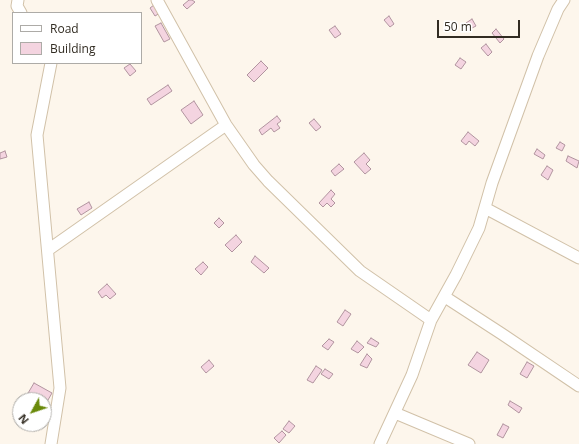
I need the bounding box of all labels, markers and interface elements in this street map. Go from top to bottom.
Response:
legend [12,12,142,64]
scale bar [439,12,522,38]
text: 50 m [444,18,472,35]
text: Road [50,20,79,37]
text: Building [50,40,95,57]
north arrow [12,392,52,432]
text: N [15,411,32,428]

